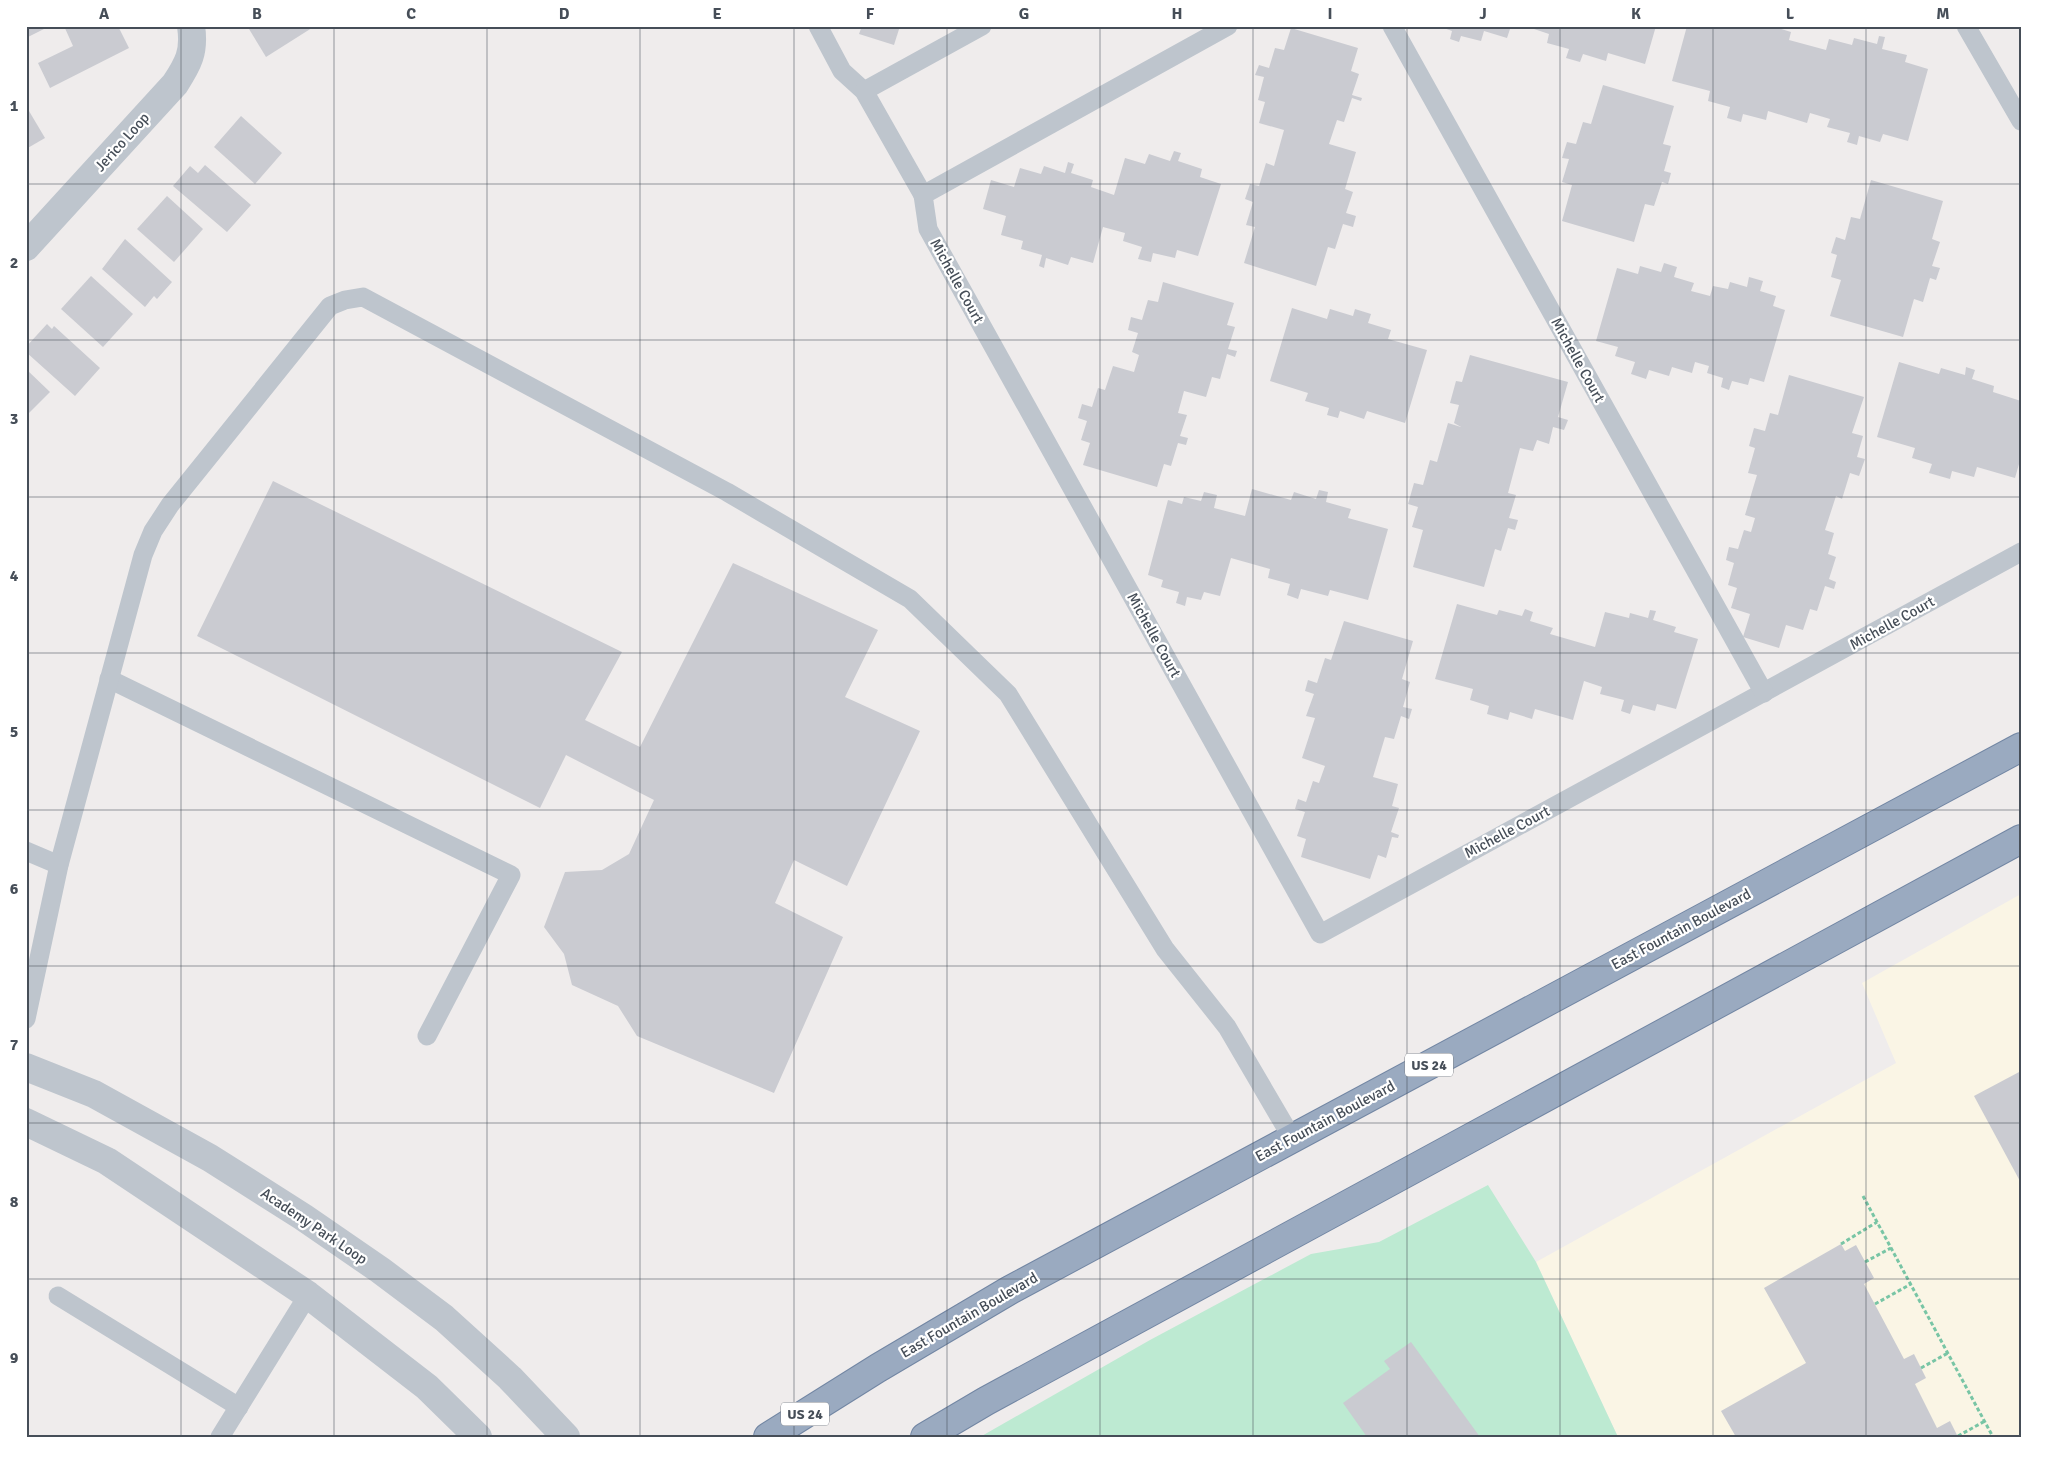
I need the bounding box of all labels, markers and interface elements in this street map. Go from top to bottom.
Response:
text: A [99,4,110,24]
text: B [252,4,262,24]
text: C [406,4,416,24]
text: D [559,4,570,24]
text: E [712,4,722,24]
text: F [866,4,875,24]
text: G [1019,4,1029,24]
text: H [1172,4,1182,24]
text: I [1327,4,1333,24]
text: J [1479,4,1487,24]
text: K [1631,4,1641,24]
text: L [1786,4,1795,24]
text: M [1936,4,1950,24]
text: 1 [10,96,19,116]
street label: Jerico Loop [91,109,153,175]
street label: Michelle Court [926,235,988,327]
text: 2 [10,253,18,273]
street label: Michelle Court [1547,314,1609,406]
text: 3 [10,409,18,429]
text: 4 [10,566,19,586]
street label: Michelle Court [1123,589,1185,681]
street label: Michelle Court [1846,592,1938,654]
text: 5 [10,722,18,742]
street label: Michelle Court [1461,802,1553,862]
text: 6 [10,879,19,899]
street label: East Fountain Boulevard [1608,885,1754,973]
text: 7 [10,1035,19,1055]
road number: US 24 [1405,1054,1453,1076]
street label: East Fountain Boulevard [1252,1077,1398,1165]
street label: Academy Park Loop [257,1184,371,1268]
text: 8 [10,1192,19,1212]
street label: East Fountain Boulevard [897,1268,1041,1362]
text: 9 [10,1348,19,1368]
road number: US 24 [781,1402,829,1426]

